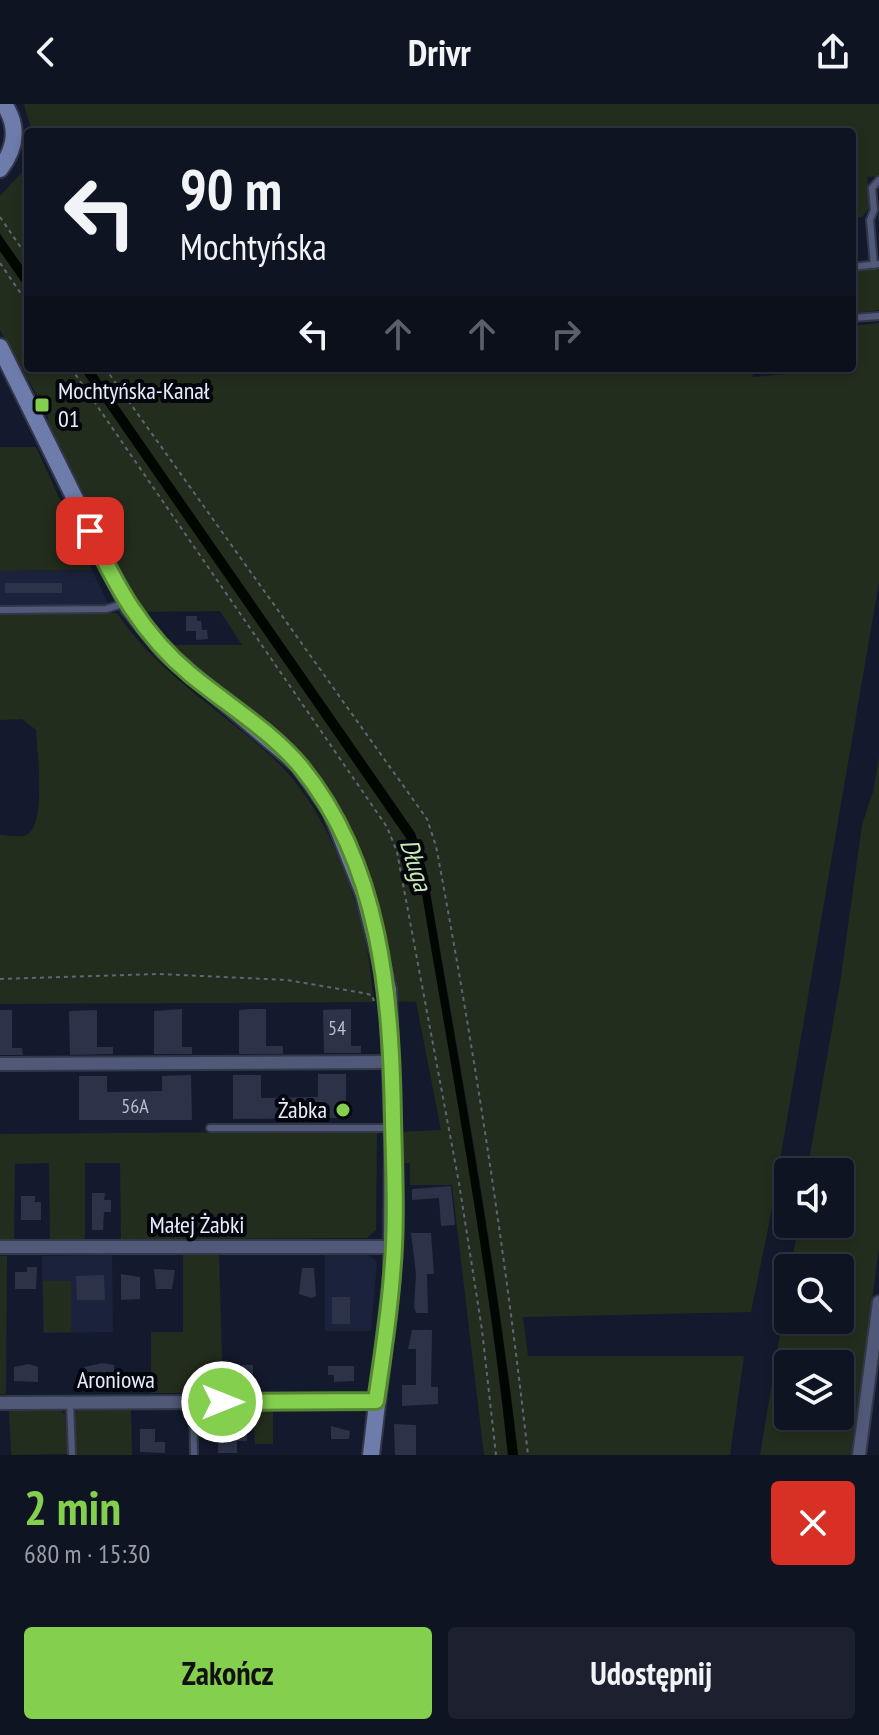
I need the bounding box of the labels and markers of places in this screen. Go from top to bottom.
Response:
place label: Mochtyńska-Kanał 01 [58,375,210,434]
marker: Mochtyńska-Kanał 01 [33,396,51,414]
pin [56,497,124,565]
place label: Żabka [278,1094,327,1125]
marker: Żabka [334,1101,352,1119]

